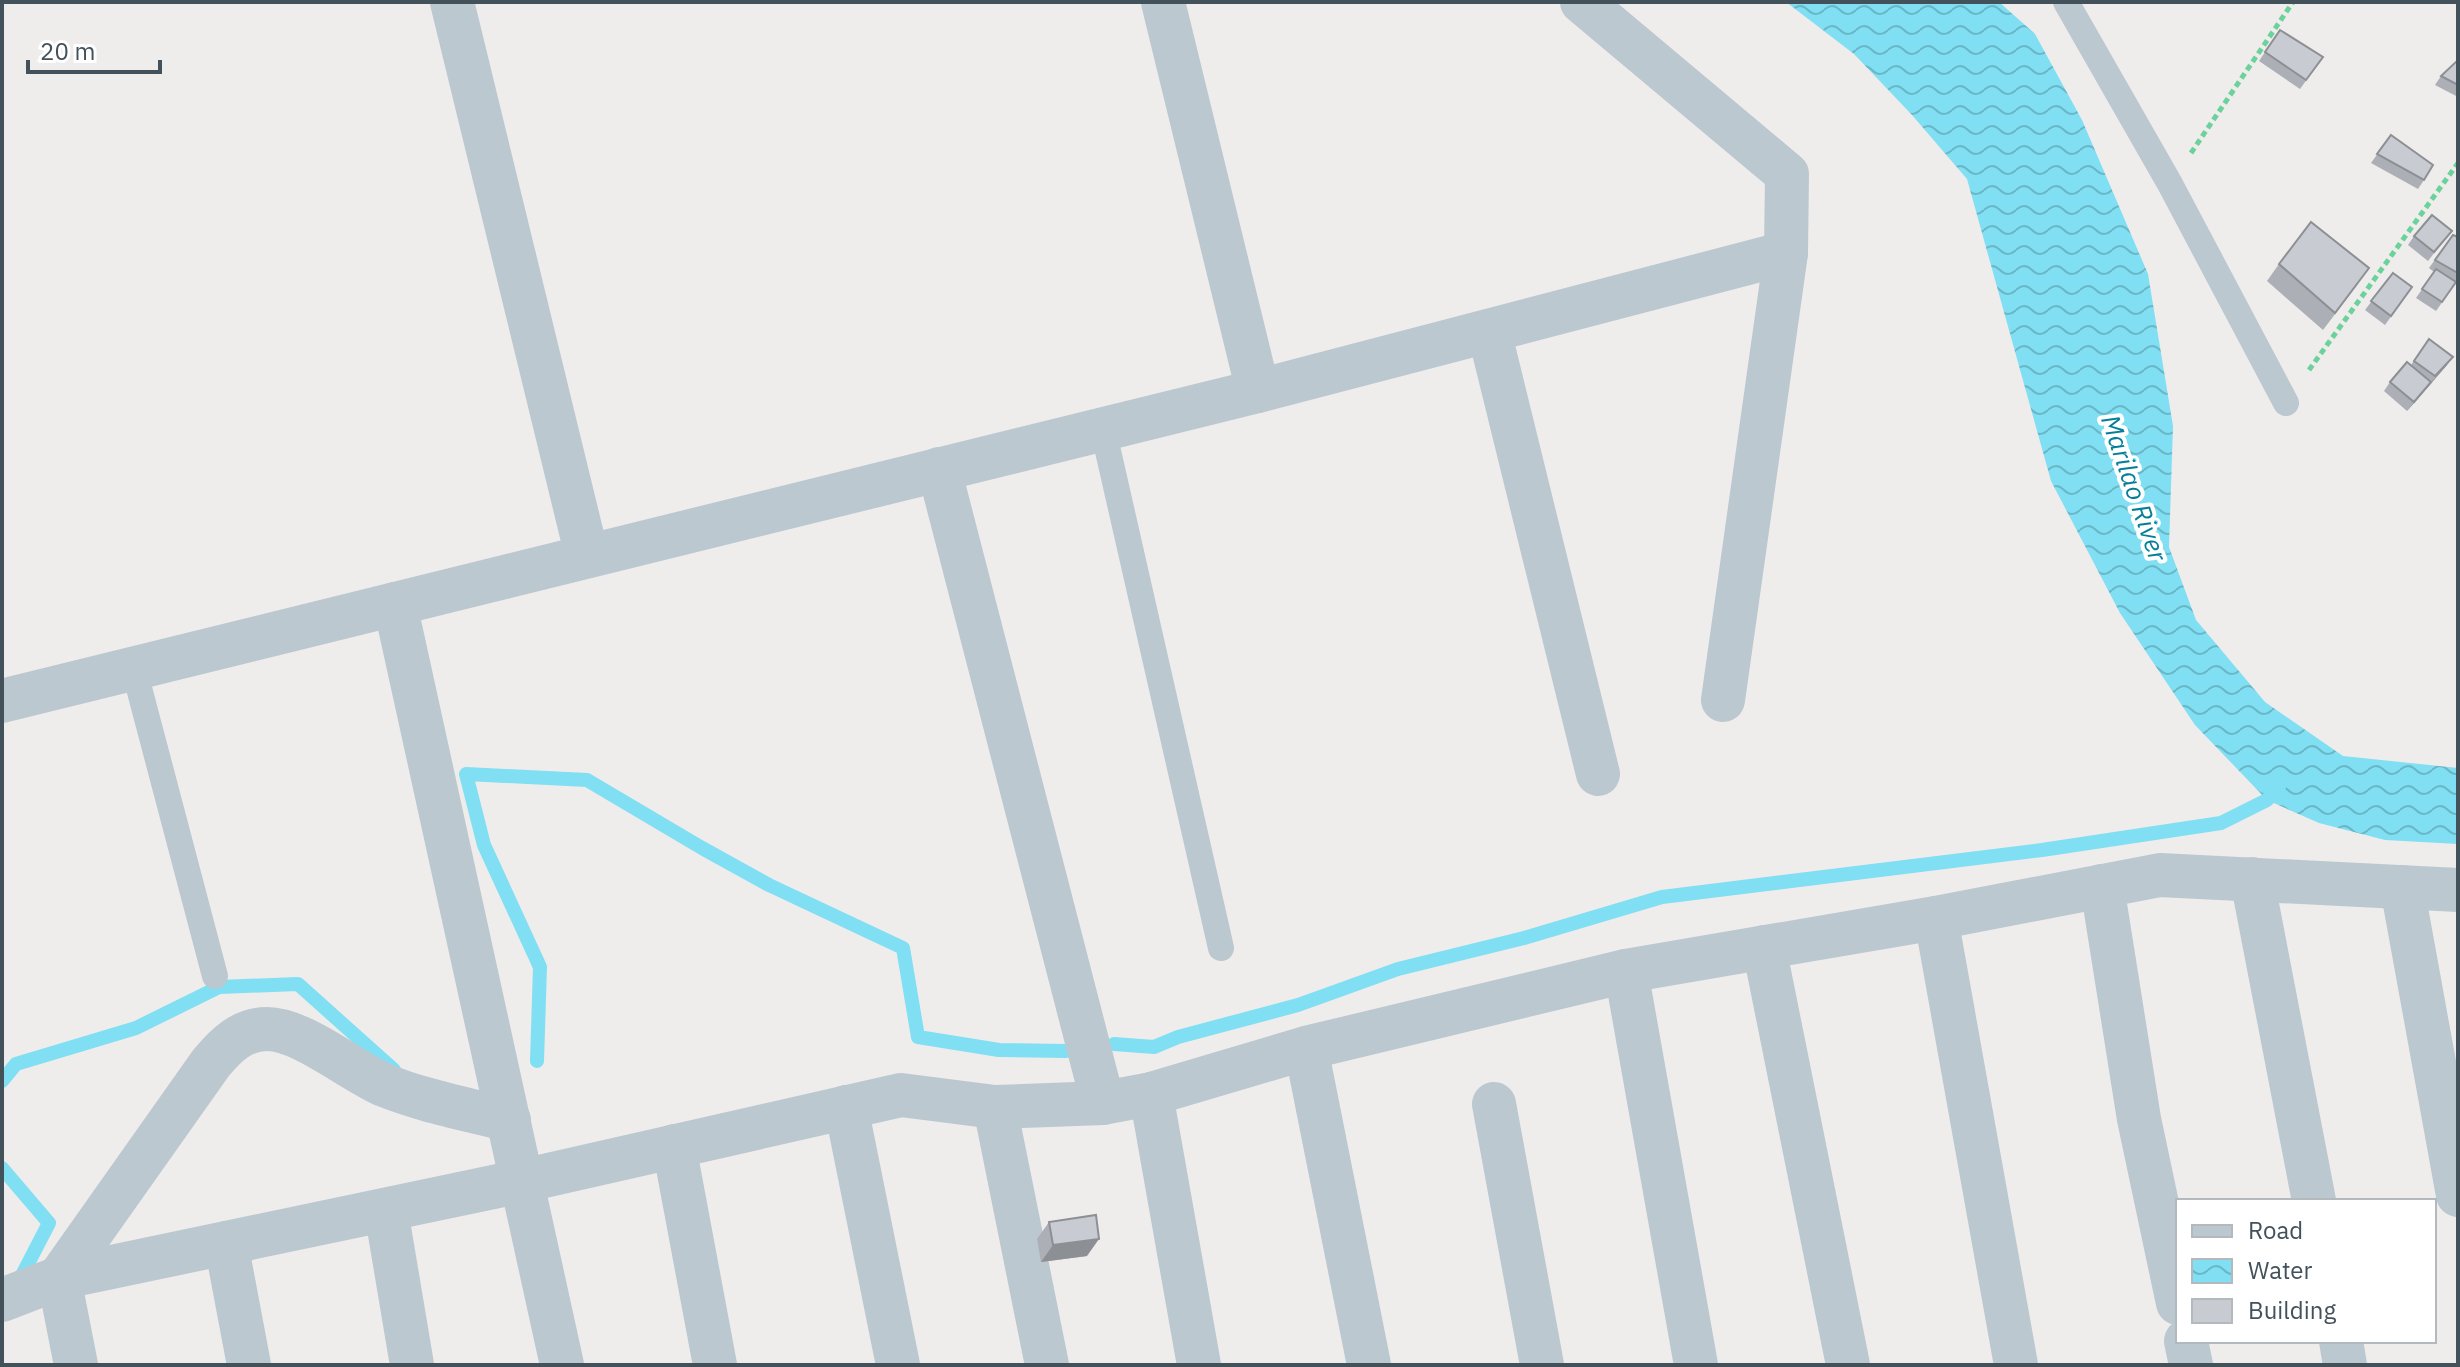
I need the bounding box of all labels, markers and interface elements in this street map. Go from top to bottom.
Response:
scale bar [28,24,160,74]
text: 20 m [40,35,95,67]
water label: Marilao River [2094,410,2176,567]
legend [2176,1199,2436,1343]
text: Road [2248,1214,2303,1246]
text: Water [2248,1254,2312,1286]
text: Building [2248,1294,2336,1326]

